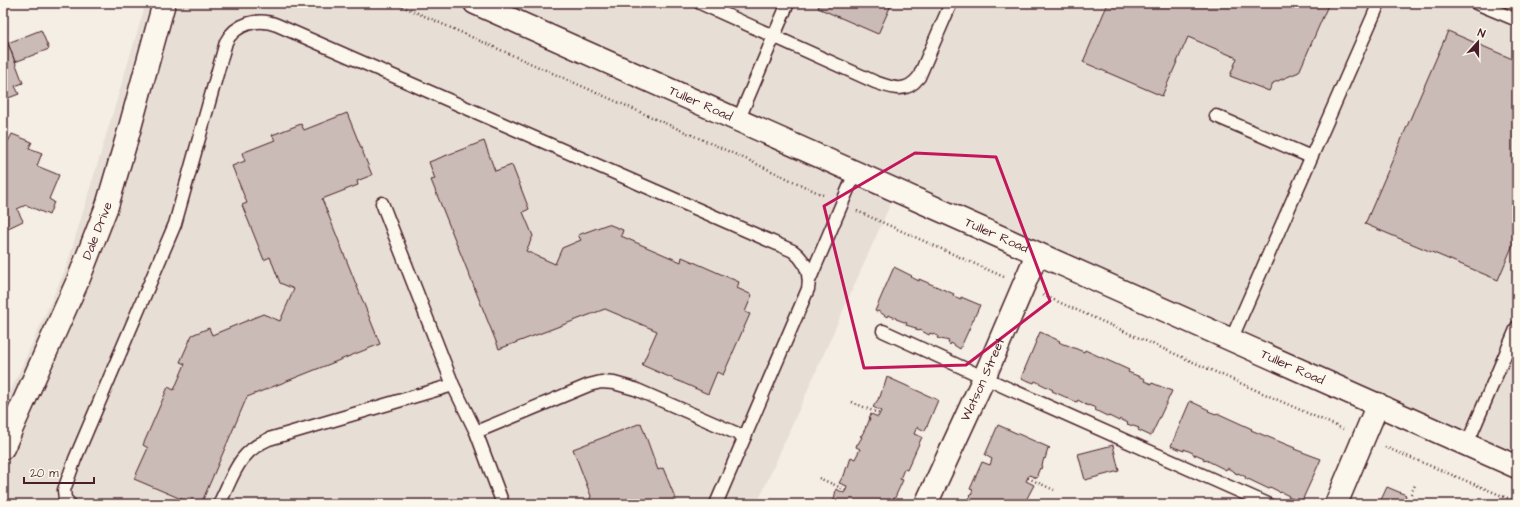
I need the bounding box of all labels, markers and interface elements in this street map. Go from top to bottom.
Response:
north arrow [1458,22,1498,62]
text: N [1475,25,1487,41]
street label: Tuller Road [666,81,736,126]
street label: Dale Drive [78,200,117,262]
street label: Tuller Road [962,213,1032,257]
street label: Watson Street [956,334,1010,424]
street label: Tuller Road [1258,345,1328,389]
scale bar [24,459,94,485]
text: 20 m [30,465,59,482]

